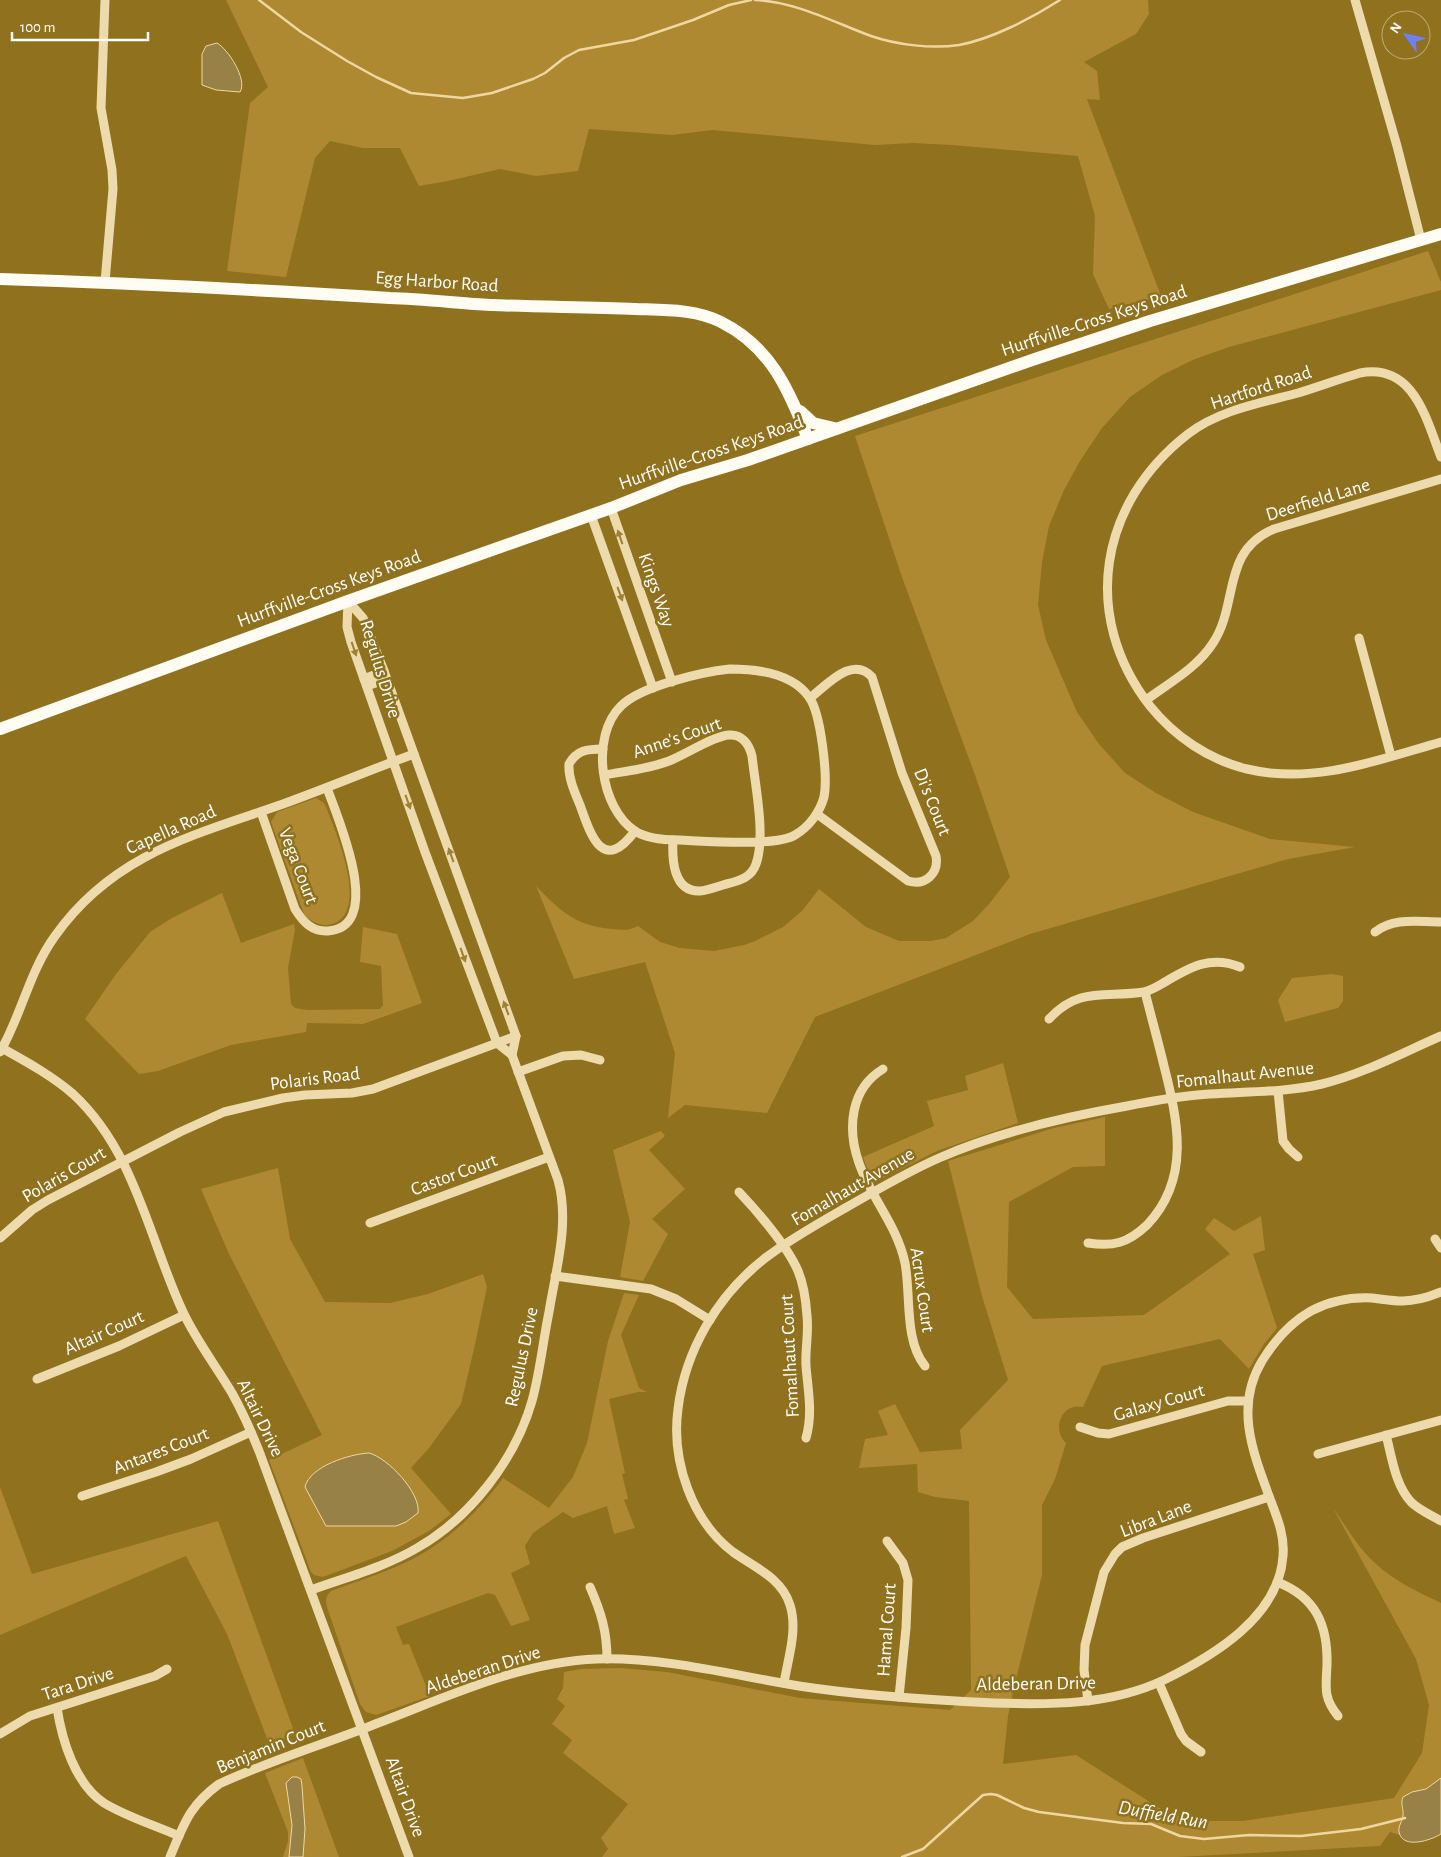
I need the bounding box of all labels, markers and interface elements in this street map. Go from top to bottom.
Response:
scale bar [12,10,149,42]
north arrow [1381,10,1431,60]
text: 100 m [20,20,55,35]
text: N [1388,20,1405,36]
street label: Egg Harbor Road [375,268,499,296]
street label: Hurffville-Cross Keys Road [999,282,1189,360]
street label: Hartford Road [1208,363,1314,413]
street label: Hurffville-Cross Keys Road [616,412,806,494]
street label: Deerfield Lane [1264,475,1372,525]
one-way arrow [616,529,624,544]
street label: Hurffville-Cross Keys Road [235,547,423,631]
street label: Kings Way [635,551,677,629]
one-way arrow [617,586,624,601]
street label: Regulus Drive [356,618,404,720]
one-way arrow [350,641,358,656]
street label: Anne's Court [630,714,724,762]
street label: Di's Court [910,766,954,838]
one-way arrow [404,795,412,810]
street label: Capella Road [123,802,219,858]
street label: Vega Court [275,825,321,907]
one-way arrow [447,847,455,862]
one-way arrow [460,947,467,962]
one-way arrow [502,1000,510,1015]
street label: Fomalhaut Avenue [1175,1058,1315,1092]
street label: Polaris Road [269,1064,361,1094]
street label: Polaris Court [19,1143,109,1207]
street label: Fomalhaut Avenue [788,1144,918,1230]
street label: Castor Court [408,1151,500,1199]
street label: Acrux Court [907,1246,937,1334]
street label: Fomalhaut Court [777,1294,803,1418]
street label: Regulus Drive [502,1305,542,1409]
street label: Altair Court [61,1307,147,1359]
street label: Altair Drive [233,1376,287,1460]
street label: Galaxy Court [1111,1381,1207,1425]
street label: Antares Court [111,1424,211,1478]
street label: Libra Lane [1118,1497,1194,1541]
street label: Hamal Court [874,1583,900,1677]
street label: Aldeberan Drive [423,1642,543,1698]
street label: Tara Drive [40,1664,116,1704]
street label: Aldeberan Drive [976,1673,1096,1695]
street label: Benjamin Court [214,1717,328,1777]
street label: Altair Drive [382,1754,428,1840]
water label: Duffield Run [1117,1797,1209,1833]

